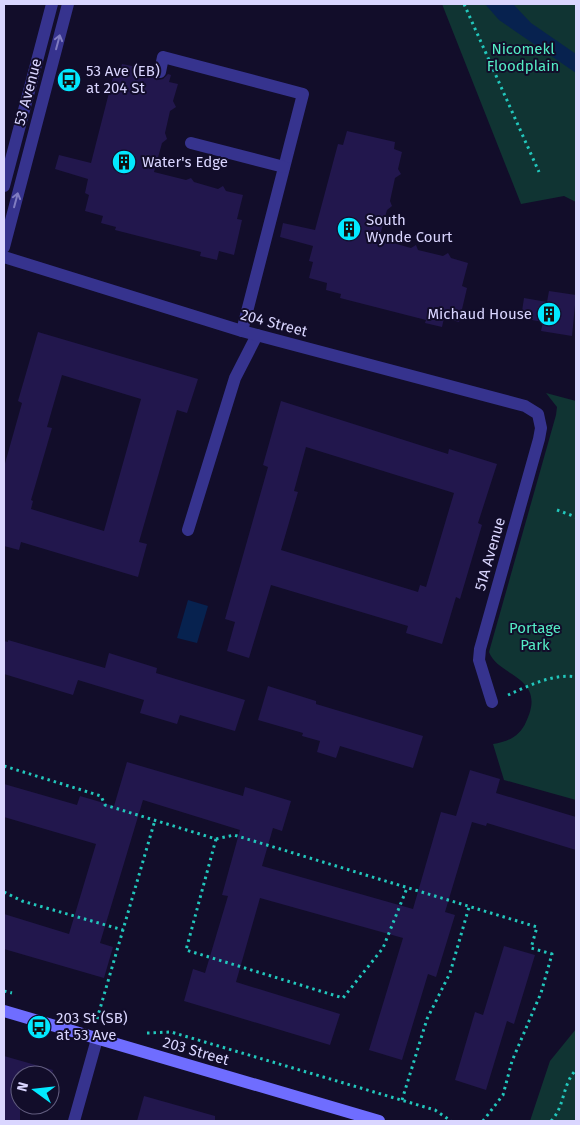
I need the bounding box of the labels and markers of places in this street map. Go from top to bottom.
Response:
place label: 53 Ave (EB) at 204 St [86,62,160,97]
bus stop icon: 53 Ave (EB) at 204 St [56,67,82,93]
building icon: Water's Edge [111,149,137,175]
place label: Water's Edge [142,153,228,171]
place label: South Wynde Court [366,211,453,246]
building icon: South Wynde Court [336,216,362,242]
building icon: Michaud House [536,301,562,327]
place label: Michaud House [427,305,532,323]
place label: 203 St (SB) at 53 Ave [56,1009,128,1044]
bus stop icon: 203 St (SB) at 53 Ave [26,1014,52,1040]

